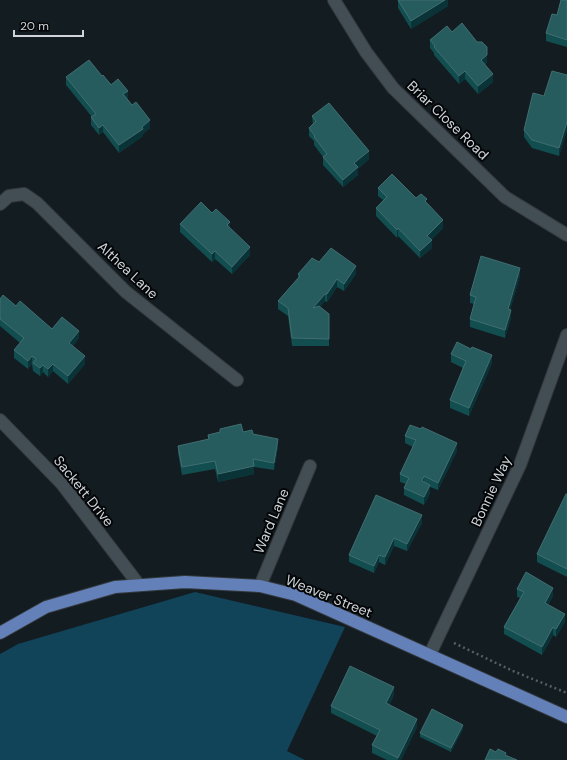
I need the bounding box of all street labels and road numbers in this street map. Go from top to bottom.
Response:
street label: Briar Close Road [404,77,492,163]
street label: Althea Lane [94,237,162,303]
street label: Sackett Drive [50,452,118,530]
street label: Bonnie Way [467,453,515,529]
street label: Ward Lane [249,486,293,556]
street label: Weaver Street [283,570,375,622]

